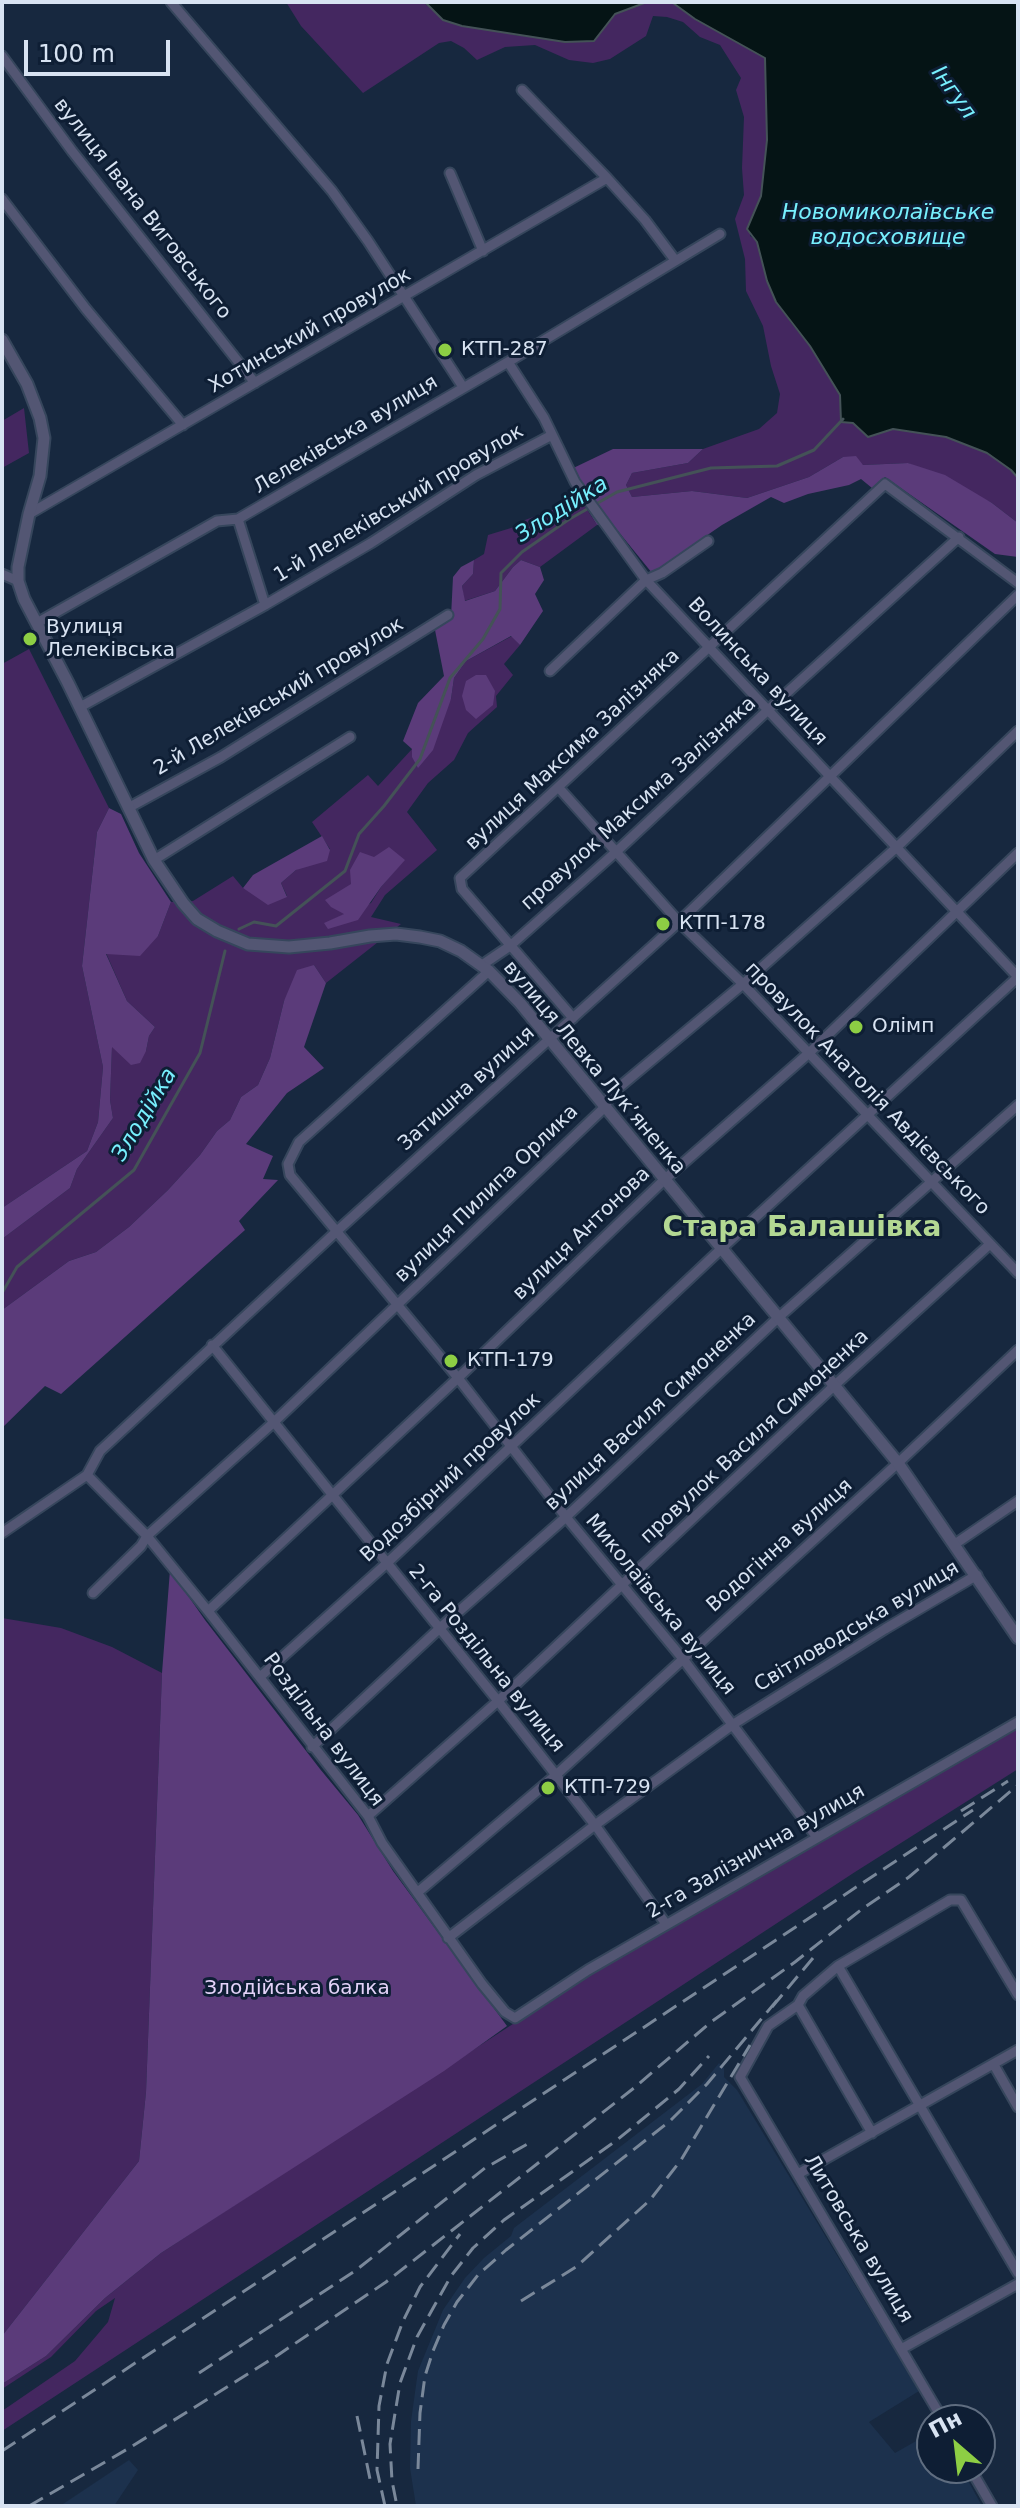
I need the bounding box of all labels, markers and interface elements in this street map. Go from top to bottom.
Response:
scale bar [28,24,174,74]
text: 100 m [38,40,115,68]
water label: Інгул [925,61,981,125]
street label: вулиця Івана Виговського [48,94,236,324]
water label: Новомиколаївське водосховище [782,200,994,252]
street label: Хотинський провулок [205,263,415,399]
place label: КТП-287 [461,338,548,362]
marker: КТП-287 [436,341,454,359]
street label: Лелеківська вулиця [250,371,442,499]
street label: 1-й Лелеківський провулок [270,420,528,588]
water label: Злодійка [511,471,613,549]
street label: Волинська вулиця [682,593,832,751]
street label: 2-й Лелеківський провулок [150,613,408,781]
place label: Вулиця Лелеківська [46,616,175,663]
marker: Вулиця Лелеківська [21,630,39,648]
street label: вулиця Максима Залізняка [461,644,685,856]
street label: провулок Максима Залізняка [517,692,761,916]
place label: КТП-178 [679,912,766,936]
marker: КТП-178 [654,915,672,933]
street label: вулиця Левка Лукʼяненка [498,956,690,1180]
street label: провулок Анатолія Авдієвського [740,958,994,1220]
place label: Олімп [872,1015,934,1039]
marker: Олімп [847,1018,865,1036]
street label: Затишна вулиця [394,1022,540,1156]
water label: Злодійка [107,1064,183,1166]
street label: вулиця Пилипа Орлика [390,1100,584,1288]
street label: вулиця Антонова [508,1162,656,1306]
district label: Стара Балашівка [663,1212,941,1246]
street label: вулиця Василя Симоненка [541,1308,761,1516]
street label: провулок Василя Симоненка [636,1325,874,1549]
place label: КТП-179 [467,1349,554,1373]
marker: КТП-179 [442,1352,460,1370]
street label: Водозбірний провулок [356,1388,546,1568]
street label: Водогінна вулиця [702,1474,858,1618]
street label: Миколаївська вулиця [580,1510,740,1700]
street label: Світловодська вулиця [750,1556,964,1698]
street label: 2-га Роздільна вулиця [403,1560,569,1758]
street label: Роздільна вулиця [258,1649,388,1811]
place label: КТП-729 [564,1776,651,1800]
marker: КТП-729 [539,1779,557,1797]
street label: 2-га Залізнична вулиця [643,1780,869,1924]
park label: Злодійська балка [204,1977,390,2001]
street label: Литовська вулиця [798,2150,918,2328]
north arrow [916,2404,996,2484]
text: Пн [925,2405,966,2443]

